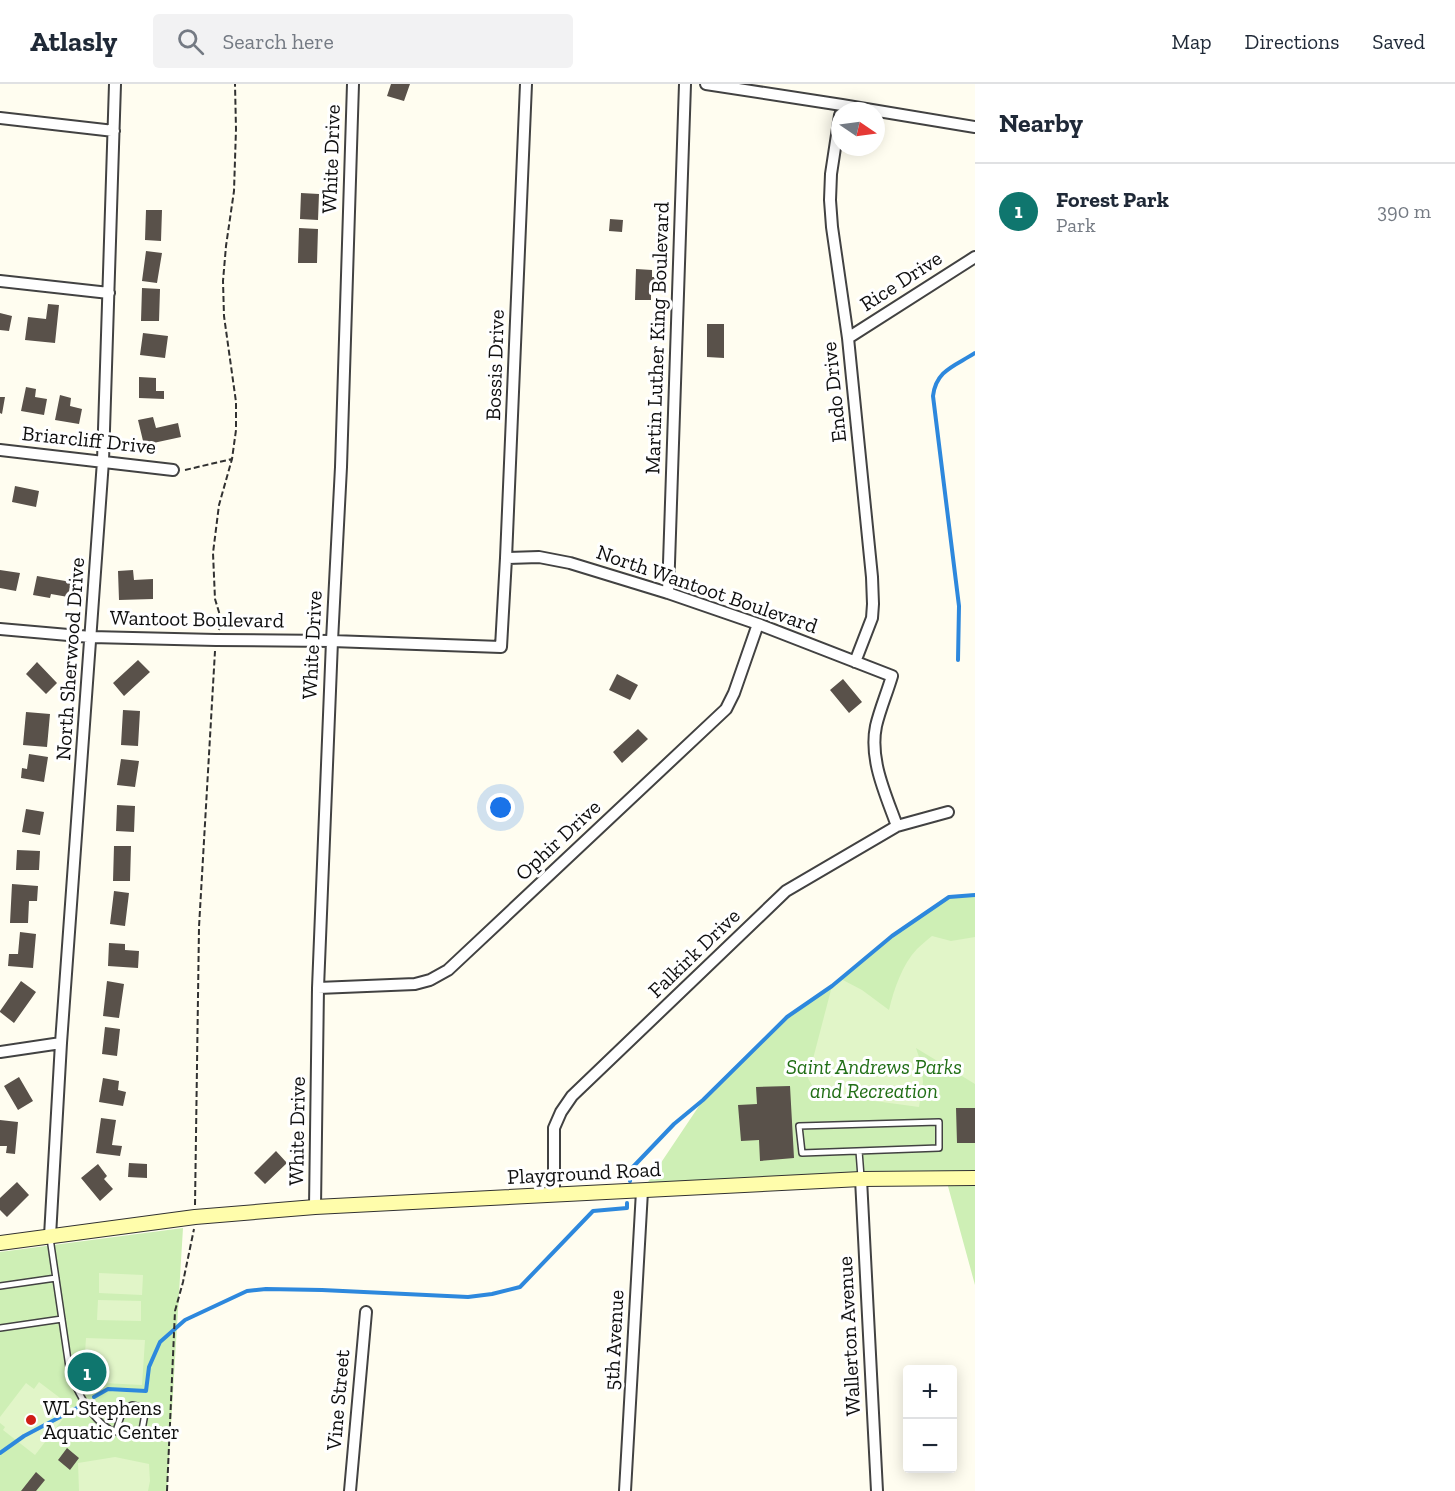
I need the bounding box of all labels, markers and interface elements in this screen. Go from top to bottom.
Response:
search box [153,14,573,68]
text: Atlasly [30,25,117,58]
icon: search [174,25,207,58]
text: Search here [222,28,334,55]
text: Map [1172,29,1212,54]
text: Directions [1245,29,1339,54]
text: Saved [1372,29,1425,54]
north arrow [831,102,885,156]
street label: White Drive [316,104,345,214]
text: Nearby [999,107,1083,139]
text: Forest Park [1056,186,1169,213]
text: 1 [1014,199,1023,223]
text: 390 m [1377,199,1431,223]
street label: Martin Luther King Boulevard [639,201,674,475]
text: Park [1056,213,1096,237]
street label: Rice Drive [855,245,946,316]
street label: Bossis Drive [480,309,509,421]
street label: Endo Drive [816,340,851,444]
street label: Briarcliff Drive [21,420,157,459]
street label: North Wantoot Boulevard [593,539,821,638]
street label: North Sherwood Drive [50,556,89,761]
street label: White Drive [296,590,327,700]
street label: Wantoot Boulevard [110,604,285,633]
your location [486,793,515,822]
street label: Ophir Drive [510,794,605,885]
street label: Falkirk Drive [643,903,745,1003]
park label: Saint Andrews Parks and Recreation [786,1054,962,1103]
street label: White Drive [283,1076,310,1186]
street label: Playground Road [506,1156,662,1189]
street label: Wallerton Avenue [832,1255,865,1417]
street label: 5th Avenue [598,1289,629,1391]
street label: Vine Street [321,1348,354,1452]
pin: 1 [68,1350,106,1394]
map controls [903,1365,957,1473]
button: + [903,1365,957,1419]
place label: WL Stephens Aquatic Center [43,1395,180,1444]
marker: WL Stephens Aquatic Center [24,1413,38,1427]
button: − [903,1419,957,1473]

